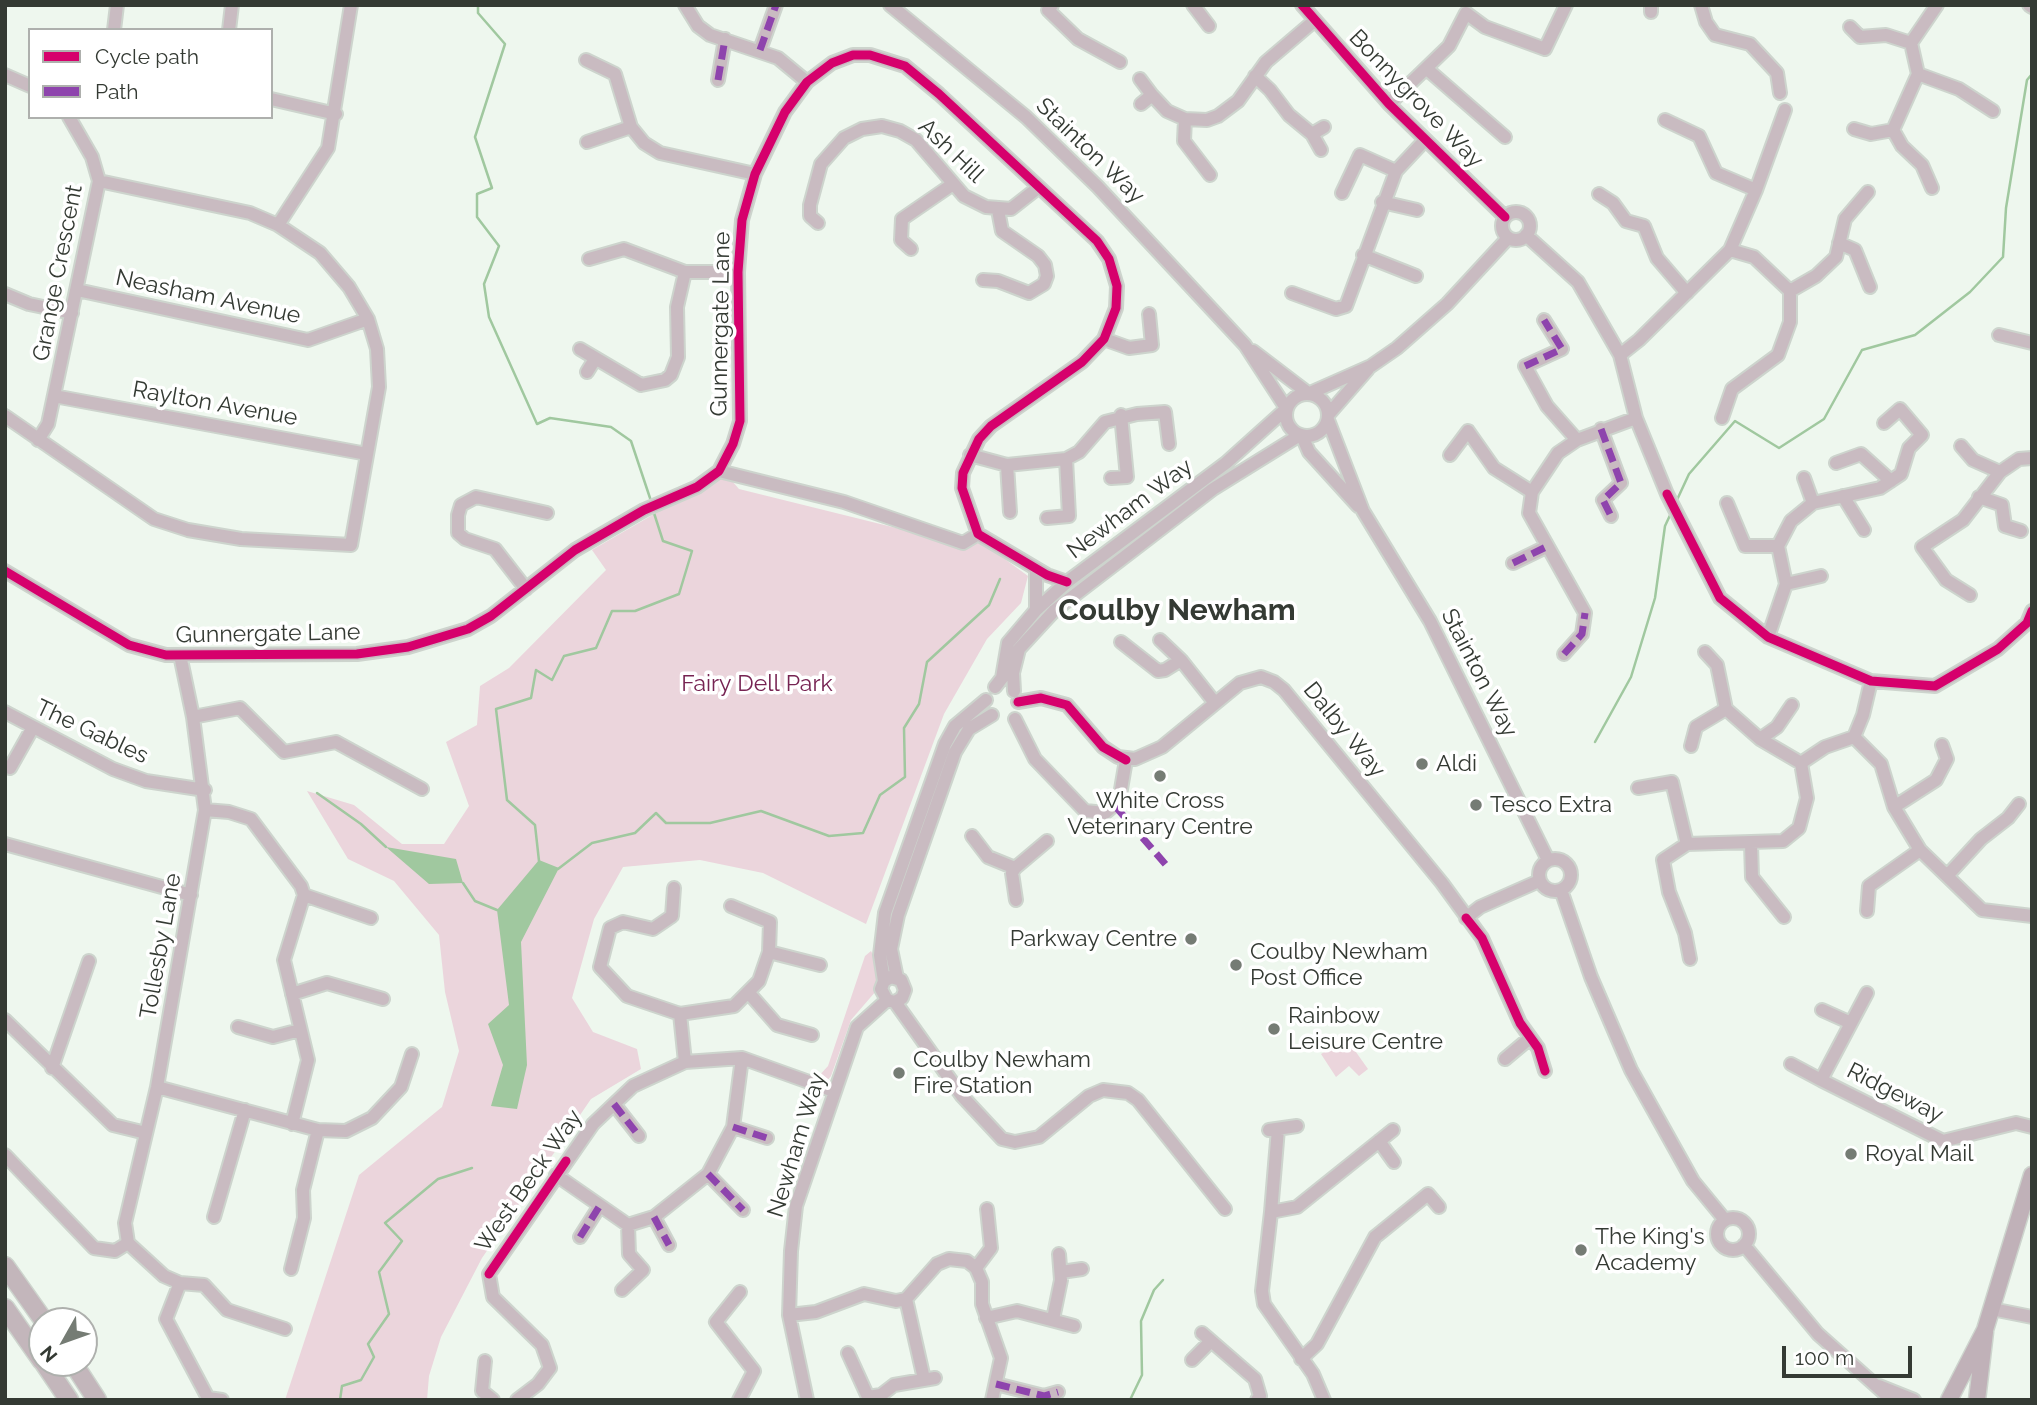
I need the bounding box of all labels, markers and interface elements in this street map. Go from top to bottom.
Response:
street label: Bonnygrove Way [1343,24,1489,174]
legend [28,28,273,119]
text: Cycle path [95,44,199,69]
text: Path [95,79,139,104]
street label: Stainton Way [1030,92,1150,210]
street label: Ash Hill [913,113,989,189]
street label: Grange Crescent [27,182,89,364]
street label: Gunnergate Lane [706,231,736,417]
street label: Neasham Avenue [113,264,303,330]
street label: Raylton Avenue [130,376,300,432]
street label: Newham Way [1062,453,1198,565]
district label: Coulby Newham [1058,593,1296,629]
street label: Stainton Way [1435,604,1523,742]
street label: Gunnergate Lane [175,619,361,649]
park label: Fairy Dell Park [681,670,833,698]
street label: Dalby Way [1297,677,1391,783]
street label: The Gables [31,694,153,770]
place label: Aldi [1436,750,1477,778]
marker: Aldi [1414,756,1430,772]
marker: White Cross Veterinary Centre [1152,768,1168,784]
place label: White Cross Veterinary Centre [1067,787,1253,841]
place label: Tesco Extra [1490,791,1612,819]
marker: Tesco Extra [1468,797,1484,813]
street label: Tollesby Lane [135,871,187,1021]
place label: Parkway Centre [1010,925,1177,953]
marker: Parkway Centre [1183,931,1199,947]
place label: Coulby Newham Post Office [1250,938,1428,992]
marker: Coulby Newham Post Office [1228,957,1244,973]
place label: Rainbow Leisure Centre [1288,1002,1443,1056]
marker: Rainbow Leisure Centre [1266,1021,1282,1037]
place label: Coulby Newham Fire Station [913,1046,1091,1100]
street label: Ridgeway [1842,1057,1948,1129]
marker: Coulby Newham Fire Station [891,1065,907,1081]
street label: Newham Way [762,1069,832,1221]
street label: West Beck Way [470,1104,588,1258]
place label: Royal Mail [1865,1140,1974,1168]
marker: Royal Mail [1843,1146,1859,1162]
place label: The King's Academy [1595,1223,1705,1277]
marker: The King's Academy [1573,1242,1589,1258]
north arrow [28,1307,98,1377]
scale bar [1785,1332,1914,1376]
text: N [35,1342,62,1367]
text: 100 m [1795,1345,1854,1370]

